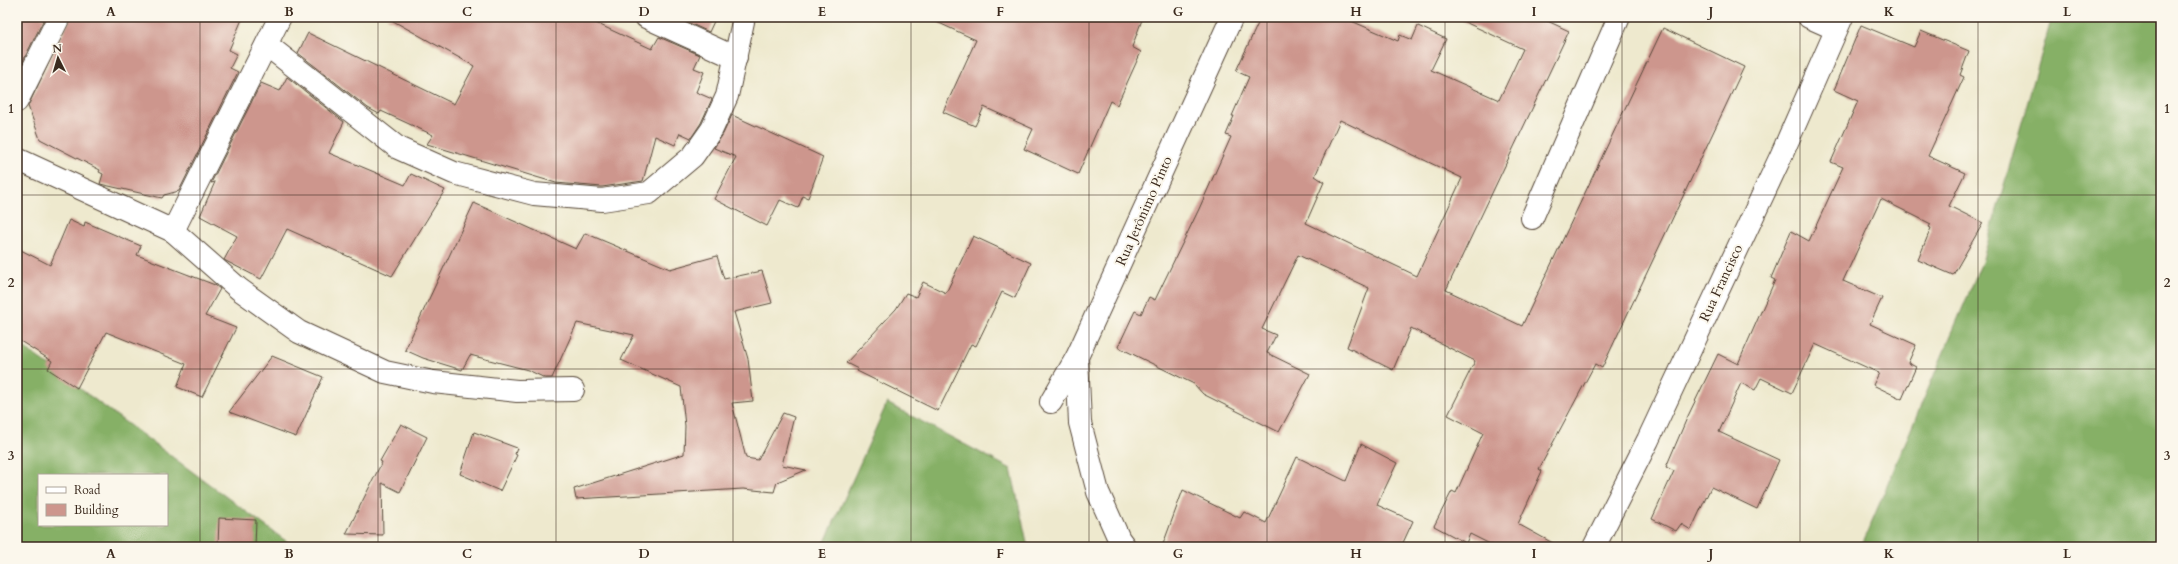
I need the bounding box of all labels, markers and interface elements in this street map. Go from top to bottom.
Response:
text: A [106,3,116,21]
text: B [284,3,294,21]
text: C [462,3,472,21]
text: D [638,3,650,21]
text: E [818,3,826,21]
text: F [996,3,1004,21]
text: G [1173,3,1184,21]
text: H [1350,3,1362,21]
text: I [1531,3,1537,21]
text: J [1707,3,1714,21]
text: K [1884,3,1895,21]
text: L [2063,3,2072,21]
north arrow [38,38,78,78]
text: N [52,41,63,56]
text: 1 [8,100,14,118]
text: 1 [2164,100,2170,118]
street label: Rua Jerônimo Pinto [1111,153,1177,269]
street label: Rua Francisco [1695,241,1747,325]
text: 2 [8,274,15,292]
text: 2 [2164,274,2171,292]
text: 3 [8,447,15,465]
text: 3 [2164,447,2171,465]
legend [38,474,168,526]
text: Road [74,482,101,498]
text: Building [74,502,119,518]
text: A [106,545,116,563]
text: B [284,545,294,563]
text: C [462,545,472,563]
text: D [638,545,650,563]
text: E [818,545,826,563]
text: F [996,545,1004,563]
text: G [1173,545,1184,563]
text: H [1350,545,1362,563]
text: I [1531,545,1537,563]
text: J [1707,545,1714,563]
text: K [1884,545,1895,563]
text: L [2063,545,2072,563]

